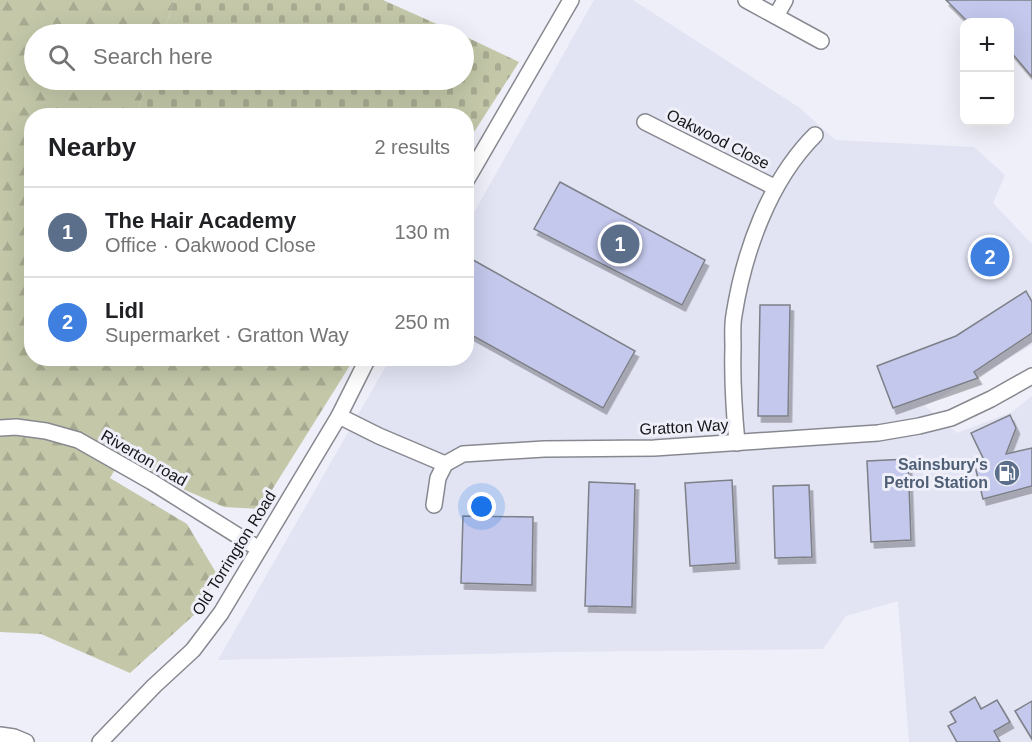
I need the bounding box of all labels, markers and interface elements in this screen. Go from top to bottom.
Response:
map controls [960,18,1014,126]
button: + [960,18,1014,72]
search box [24,24,474,90]
icon: search [45,41,78,74]
text: Search here [93,44,213,69]
button: − [960,72,1014,126]
street label: Oakwood Close [664,106,772,172]
text: Nearby [48,132,136,162]
text: 2 results [374,136,450,158]
text: The Hair Academy [105,208,296,233]
text: 1 [62,221,73,243]
text: 130 m [394,221,450,243]
pin: 1 [600,222,640,266]
text: Office · Oakwood Close [105,234,316,256]
pin: 2 [970,234,1010,280]
text: Lidl [105,298,144,323]
text: 2 [62,311,73,333]
text: 250 m [394,311,450,333]
text: Supermarket · Gratton Way [105,324,349,346]
street label: Gratton Way [639,416,729,438]
street label: Riverton road [98,427,190,489]
place label: Sainsbury's Petrol Station [884,456,988,491]
fuel station icon: Sainsbury's Petrol Station [992,458,1022,488]
street label: Old Torrington Road [189,488,279,618]
your location [467,492,496,521]

